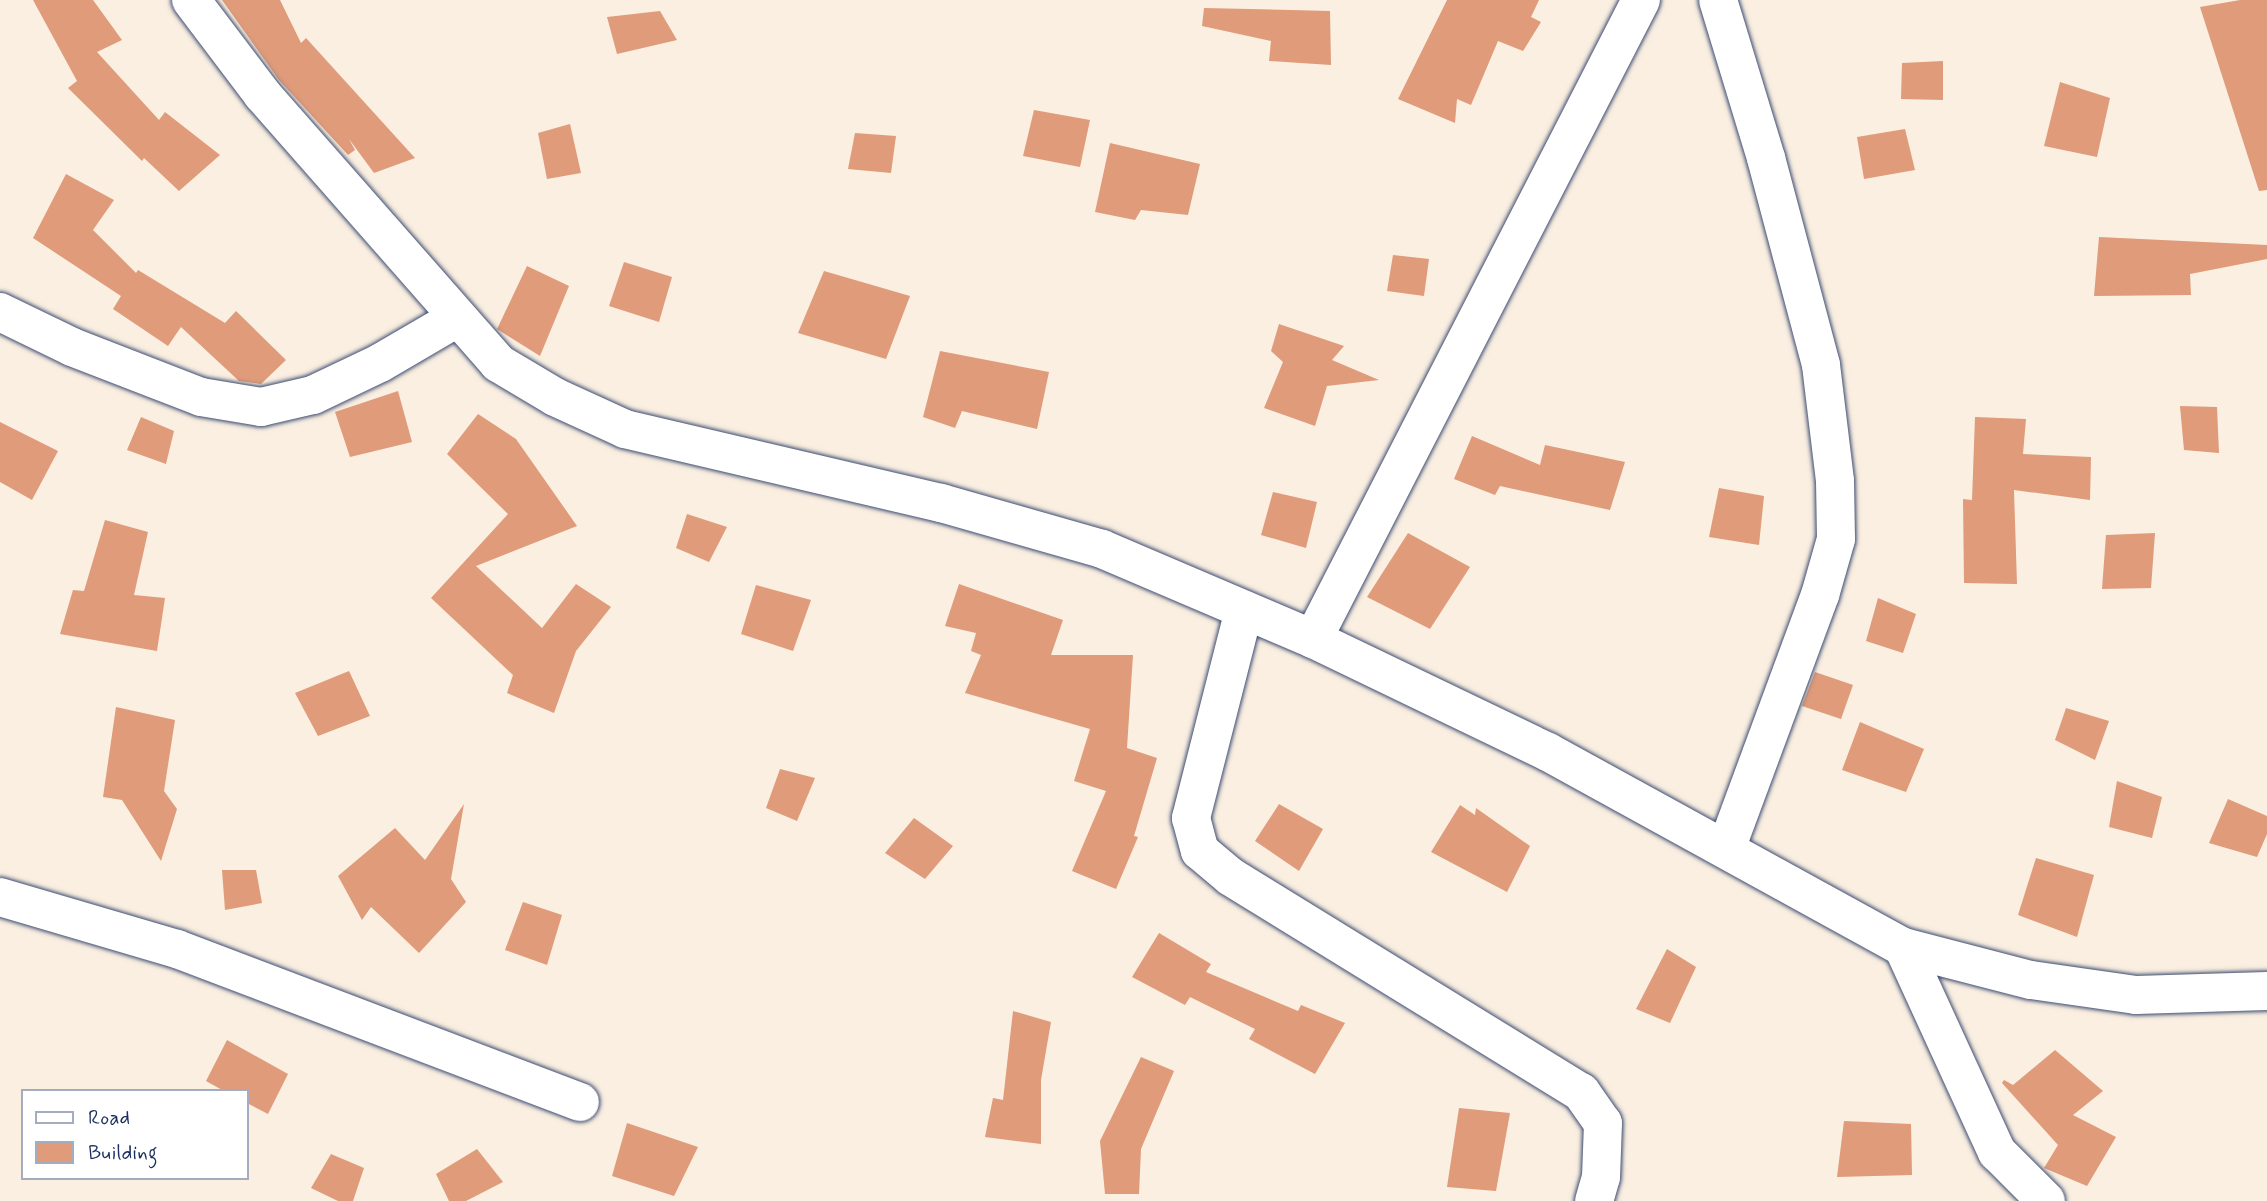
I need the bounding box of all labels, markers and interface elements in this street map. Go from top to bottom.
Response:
legend [21,1089,248,1180]
text: Road [88,1104,130,1132]
text: Building [88,1139,158,1167]

